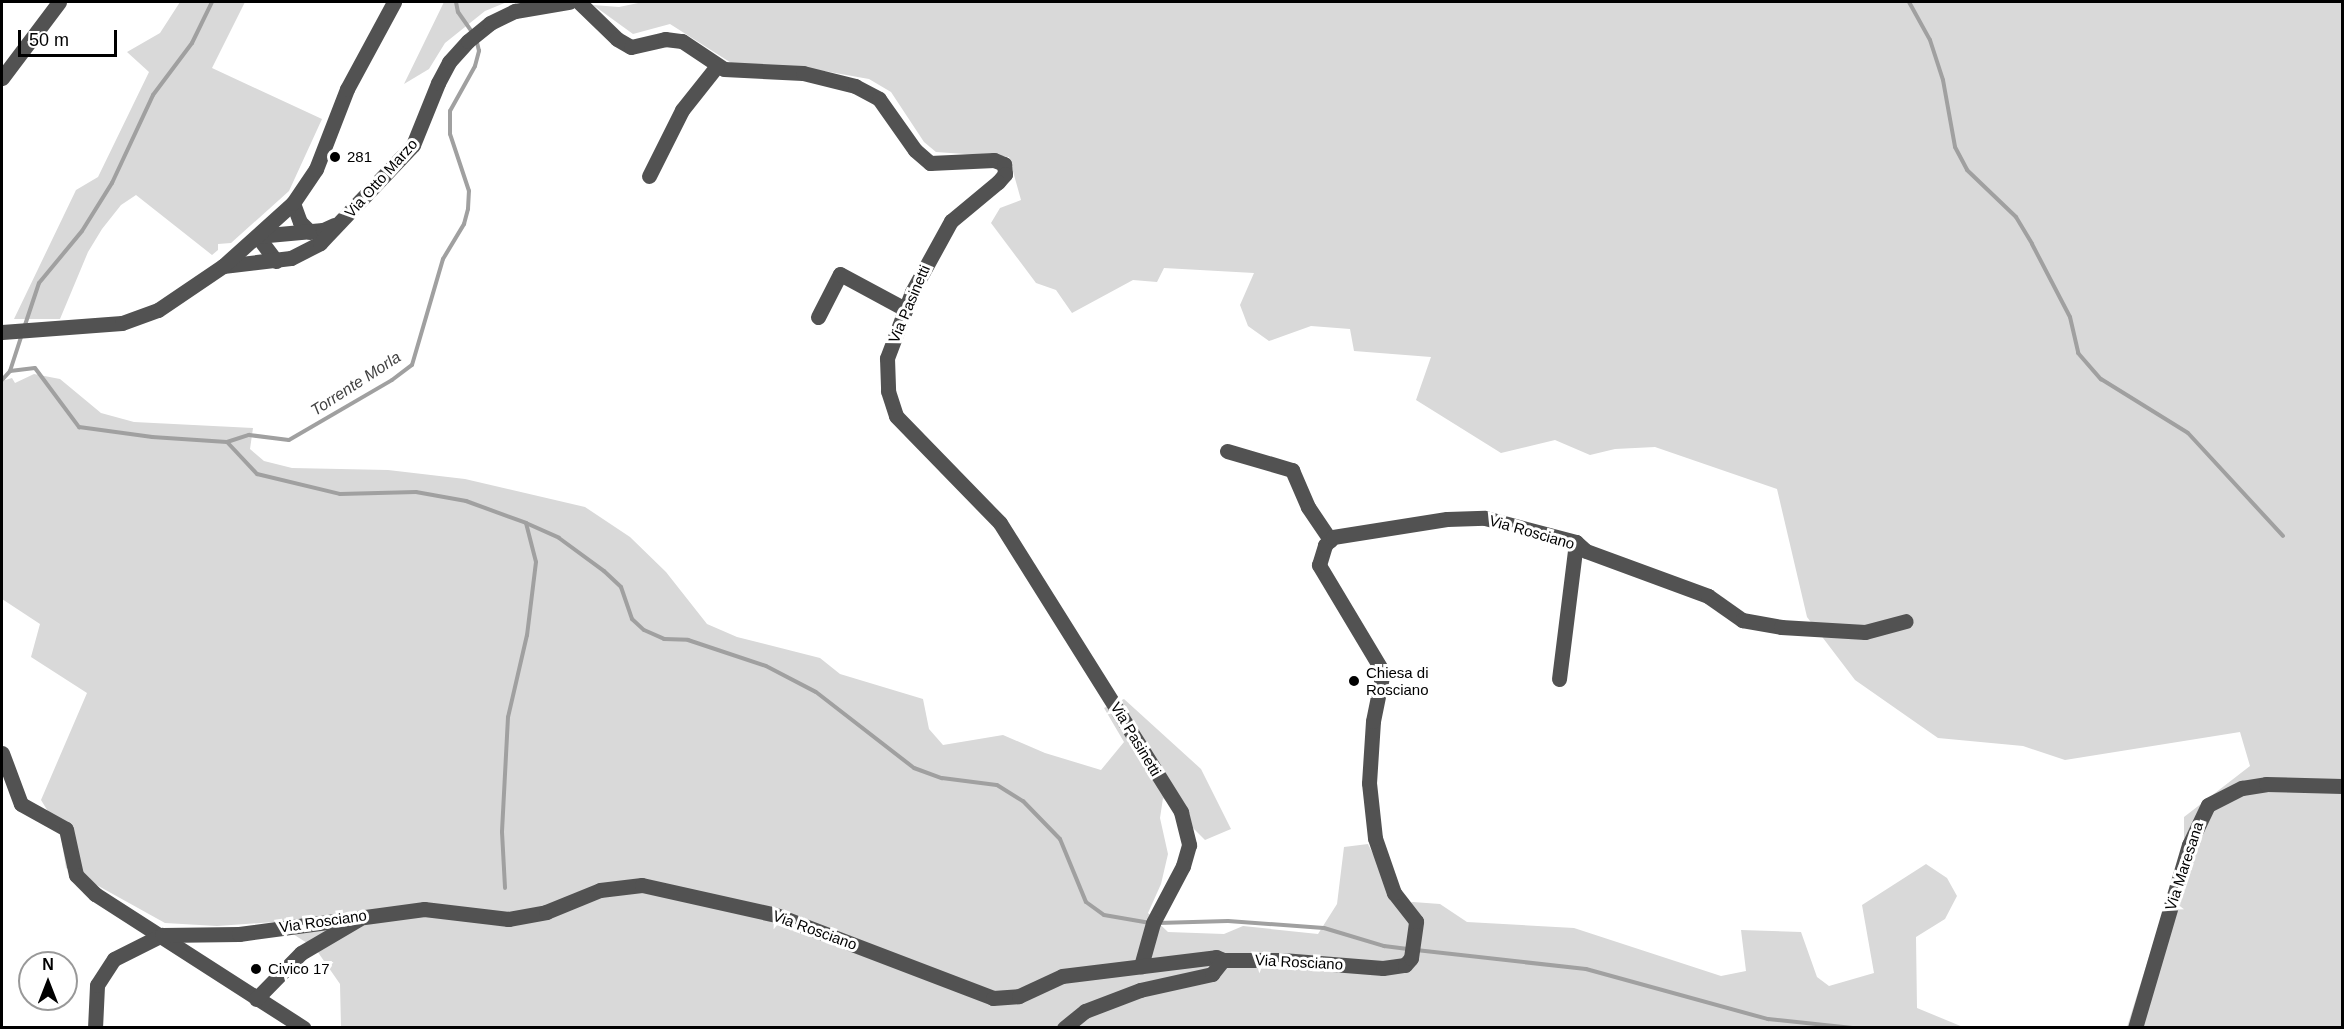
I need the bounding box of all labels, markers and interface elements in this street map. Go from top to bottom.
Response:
scale bar [21,18,120,56]
text: 50 m [29,30,69,50]
street label: Via Otto Marzo [341,135,421,221]
place label: 281 [347,148,372,166]
marker: 281 [328,150,342,164]
street label: Via Pasinetti [884,262,934,346]
water label: Torrente Morla [307,348,405,420]
street label: Via Rosciano [1487,511,1577,553]
place label: Chiesa di Rosciano [1366,663,1429,698]
marker: Chiesa di Rosciano [1347,674,1361,688]
street label: Via Pasinetti [1107,699,1165,779]
street label: Via Maresana [2161,819,2207,913]
street label: Via Rosciano [278,906,368,936]
street label: Via Rosciano [771,906,859,954]
north arrow [18,951,78,1011]
street label: Via Rosciano [1255,951,1343,973]
text: N [42,956,54,973]
place label: Civico 17 [268,960,330,978]
marker: Civico 17 [249,962,263,976]

